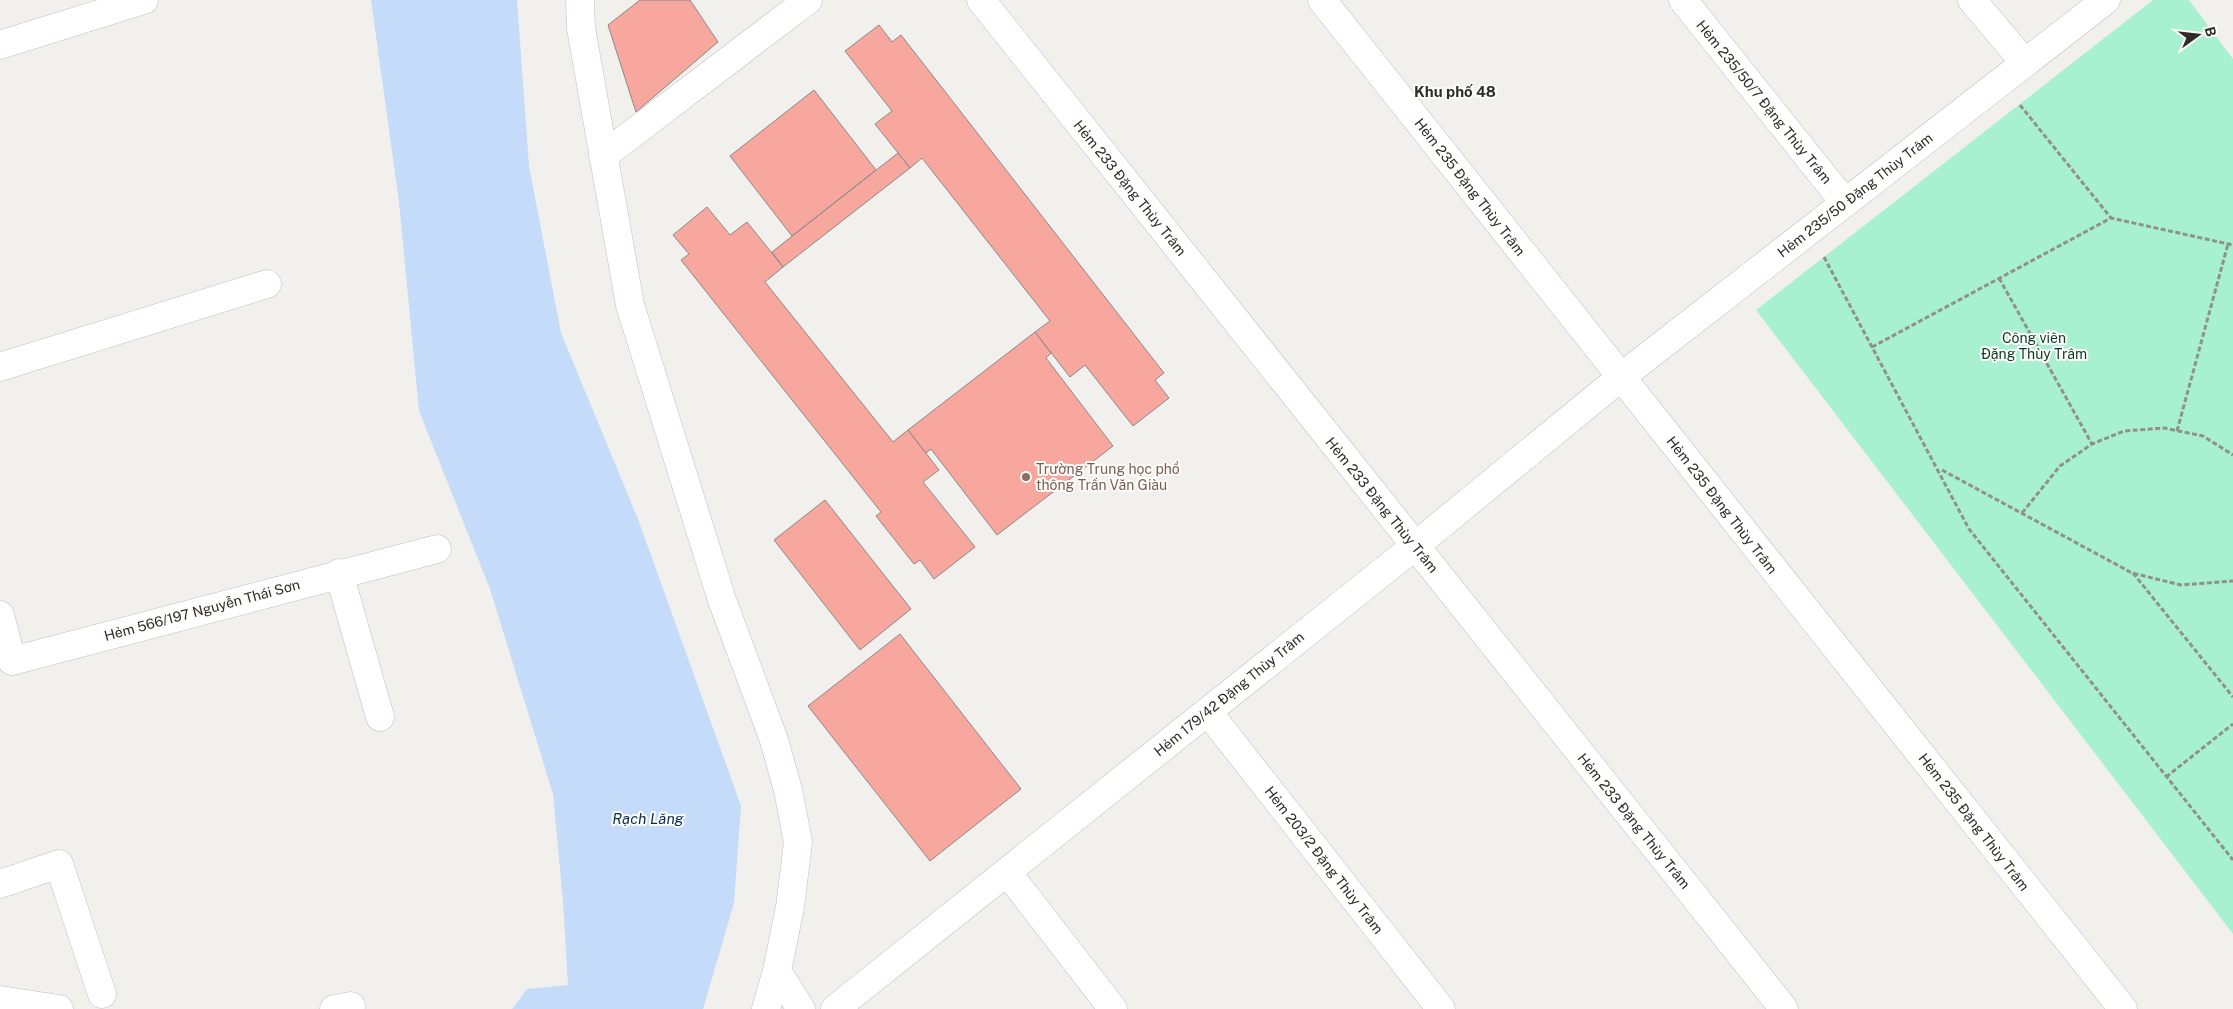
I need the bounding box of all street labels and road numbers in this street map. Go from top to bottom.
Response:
street label: Hẻm 235/50/7 Đặng Thùy Trâm [1693,17,1835,187]
street label: Hẻm 235 Đặng Thùy Trâm [1411,115,1529,259]
street label: Hẻm 233 Đặng Thùy Trâm [1070,117,1190,259]
street label: Hẻm 235/50 Đặng Thùy Trâm [1774,130,1936,260]
street label: Hẻm 235 Đặng Thùy Trâm [1663,433,1781,577]
street label: Hẻm 233 Đặng Thùy Trâm [1322,434,1442,576]
street label: Hẻm 566/197 Nguyễn Thái Sơn [102,576,302,644]
street label: Hẻm 179/42 Đặng Thùy Trâm [1151,629,1307,759]
street label: Hẻm 233 Đặng Thùy Trâm [1574,750,1694,892]
street label: Hẻm 235 Đặng Thùy Trâm [1915,750,2033,894]
street label: Hẻm 203/2 Đặng Thùy Trâm [1262,783,1386,937]

